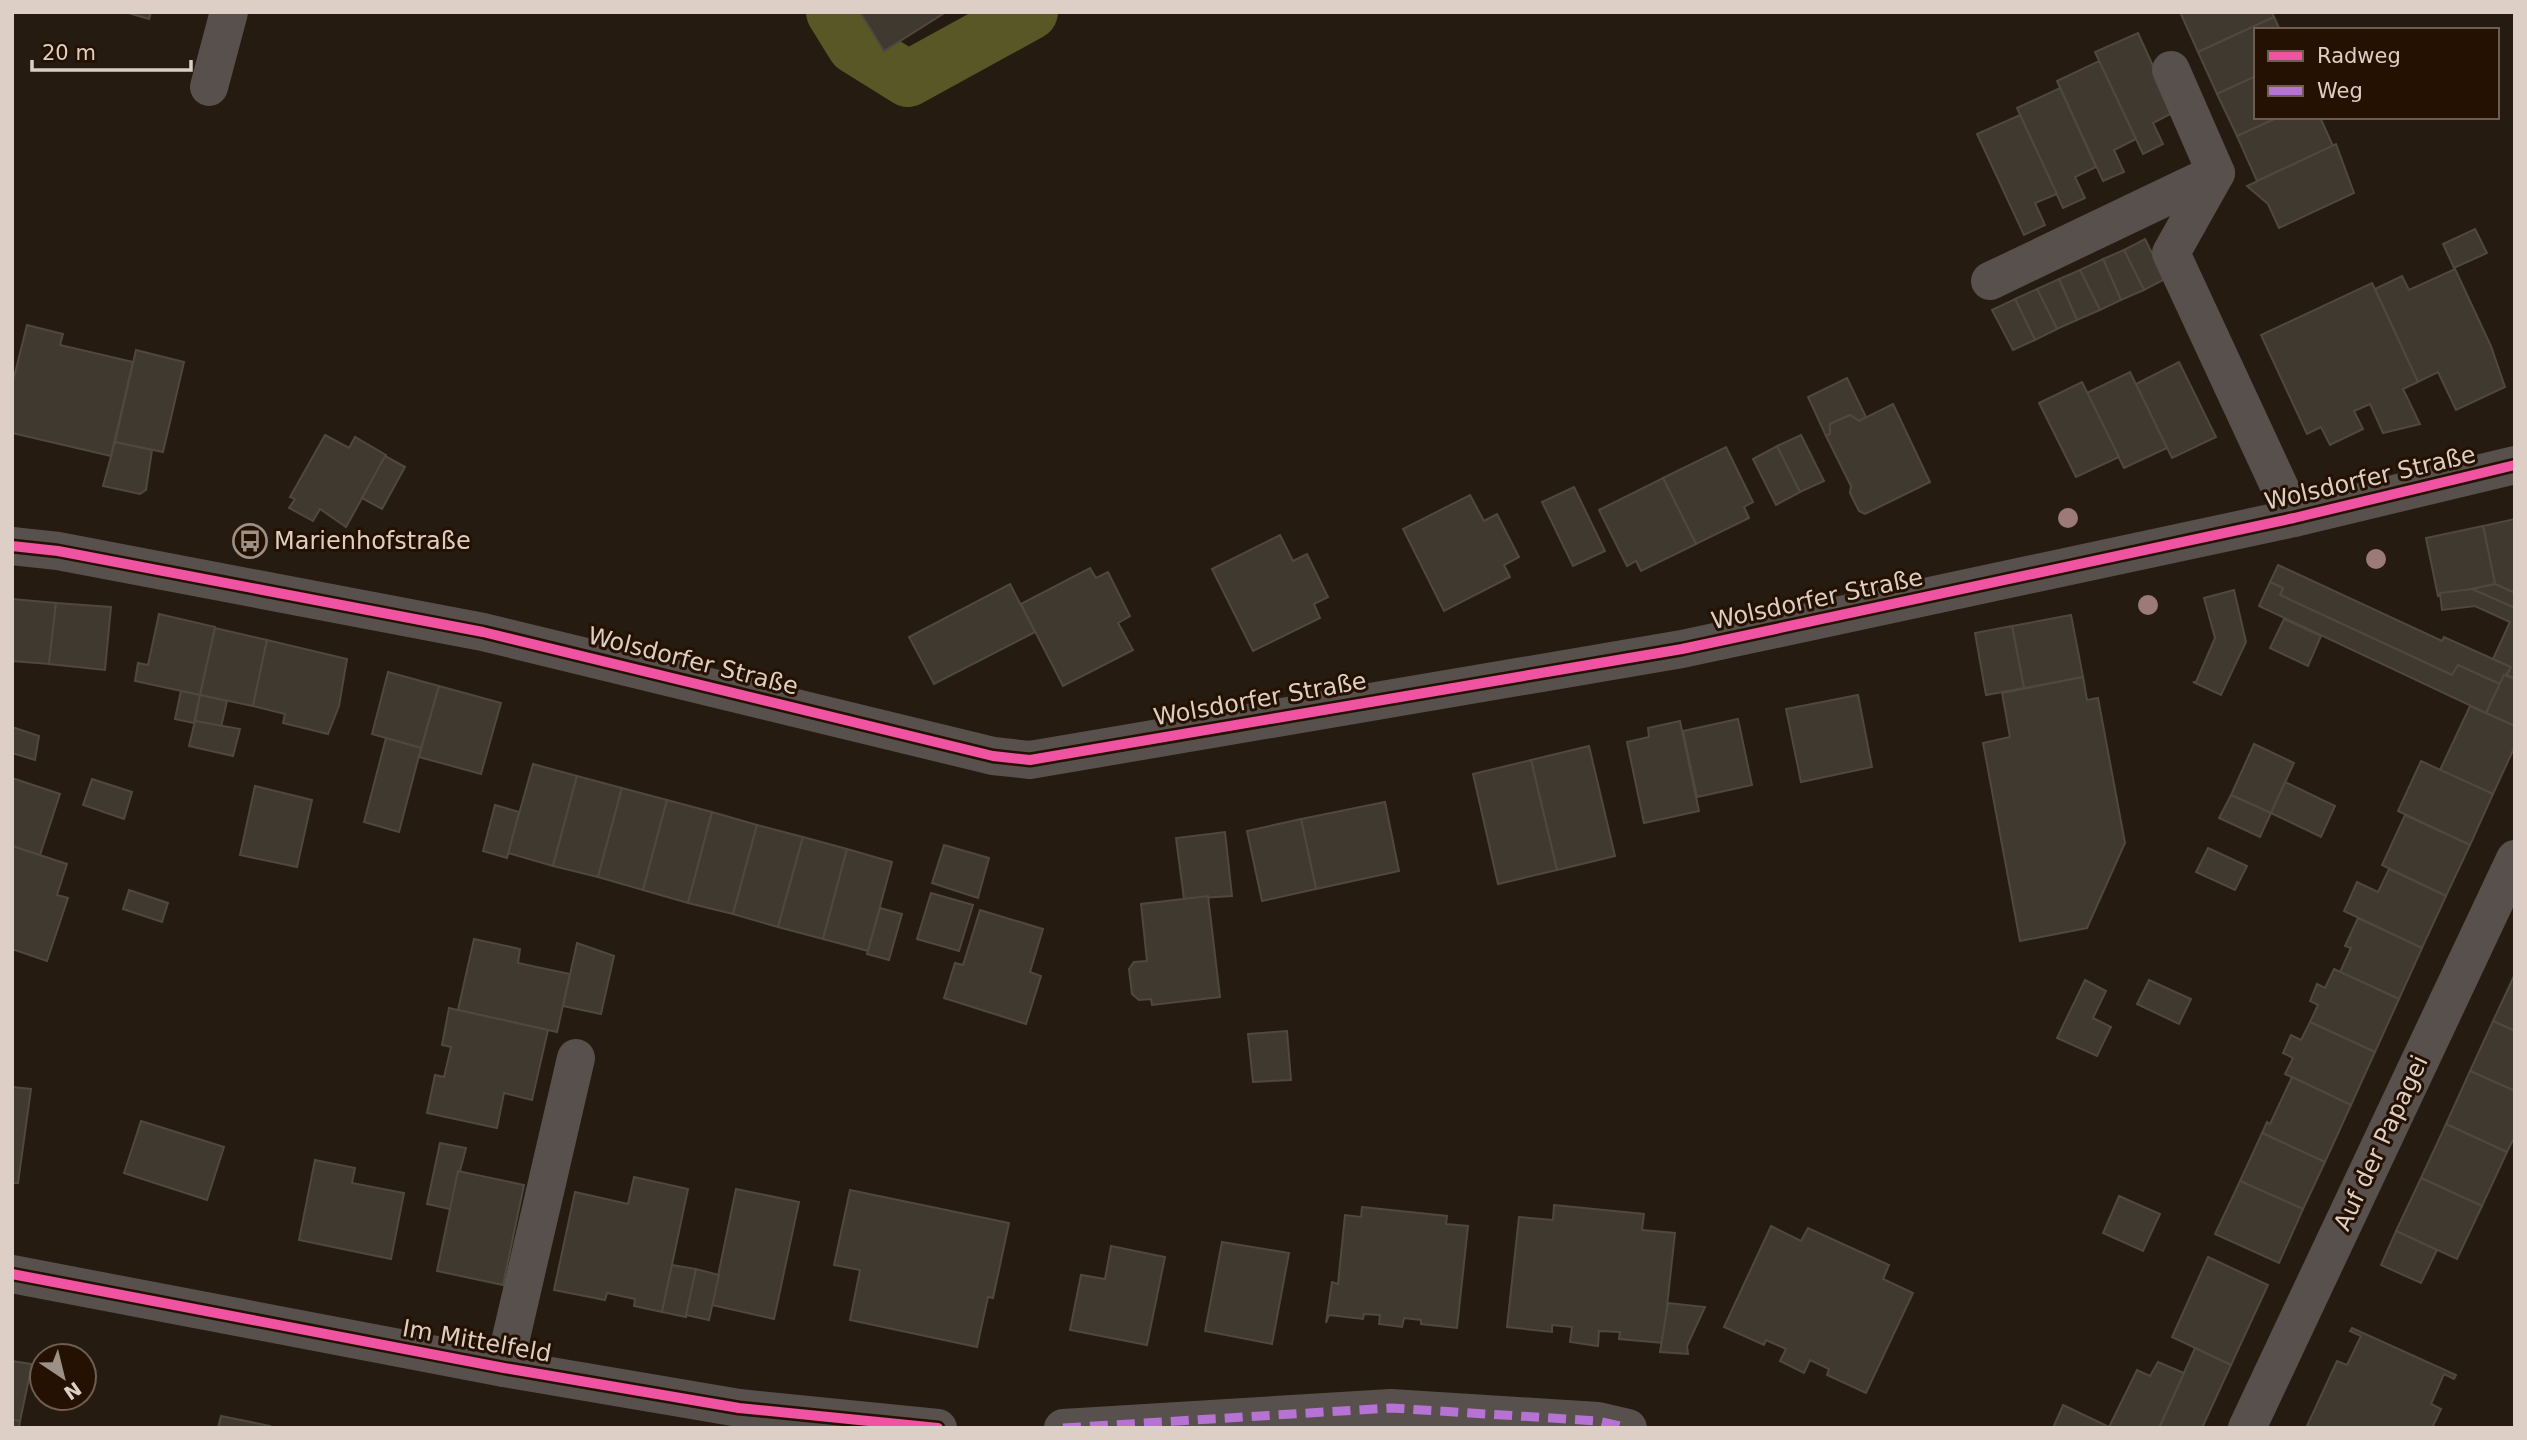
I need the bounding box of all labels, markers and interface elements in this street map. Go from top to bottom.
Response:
scale bar [32,28,191,72]
legend [2254,28,2499,119]
text: 20 m [42,41,96,65]
text: Radweg [2317,44,2401,68]
text: Weg [2317,79,2363,103]
street label: Wolsdorfer Straße [2262,440,2478,516]
bus stop icon: Marienhofstraße [231,522,269,560]
place label: Marienhofstraße [274,527,471,555]
street label: Wolsdorfer Straße [1709,563,1925,635]
street label: Wolsdorfer Straße [585,621,801,701]
street label: Wolsdorfer Straße [1151,666,1369,732]
street label: Auf der Papagei [2328,1051,2434,1235]
street label: Im Mittelfeld [400,1314,554,1368]
north arrow [28,1342,98,1412]
text: N [60,1377,86,1404]

